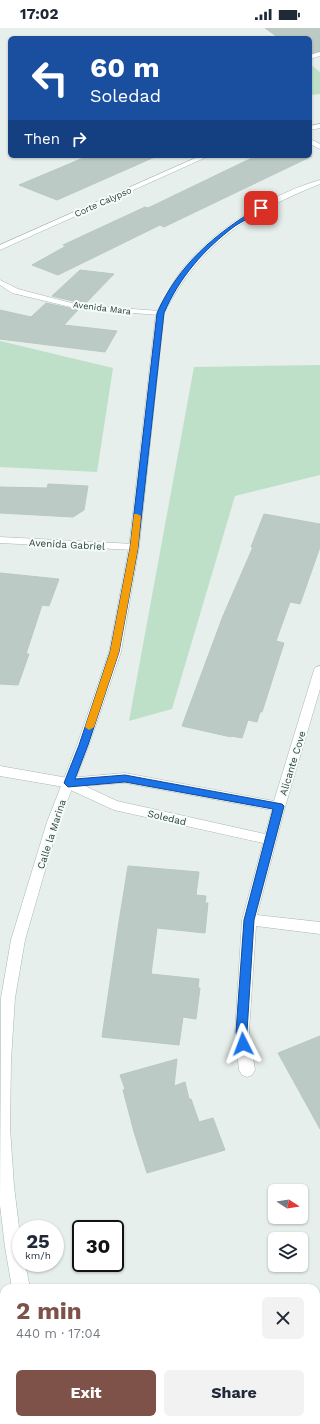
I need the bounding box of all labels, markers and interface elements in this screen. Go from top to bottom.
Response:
text: 17:02 [20,5,58,23]
text: 60 m [90,51,160,84]
icon: left [24,52,76,104]
text: Soledad [90,85,161,106]
icon: right [68,128,90,150]
text: Then [24,130,60,148]
street label: Corte Calypso [73,185,133,219]
pin [244,191,278,225]
icon: arrive [250,197,272,219]
street label: Avenida Mara [72,299,132,317]
street label: Avenida Gabriel [29,537,105,552]
street label: Alicante Cove [277,729,308,797]
street label: Calle la Marina [35,798,68,870]
street label: Soledad [146,808,187,827]
position arrow [222,1023,264,1065]
north arrow [268,1184,308,1224]
map controls [268,1184,308,1272]
speed limit sign: 30 [72,1220,124,1272]
text: 25 [26,1229,50,1253]
button: layers [268,1232,308,1272]
text: km/h [25,1250,51,1261]
text: 2 min [16,1297,82,1325]
button: close [262,1297,304,1339]
text: 440 m · 17:04 [16,1326,101,1341]
button: Exit [16,1370,156,1416]
button: Share [164,1370,304,1416]

